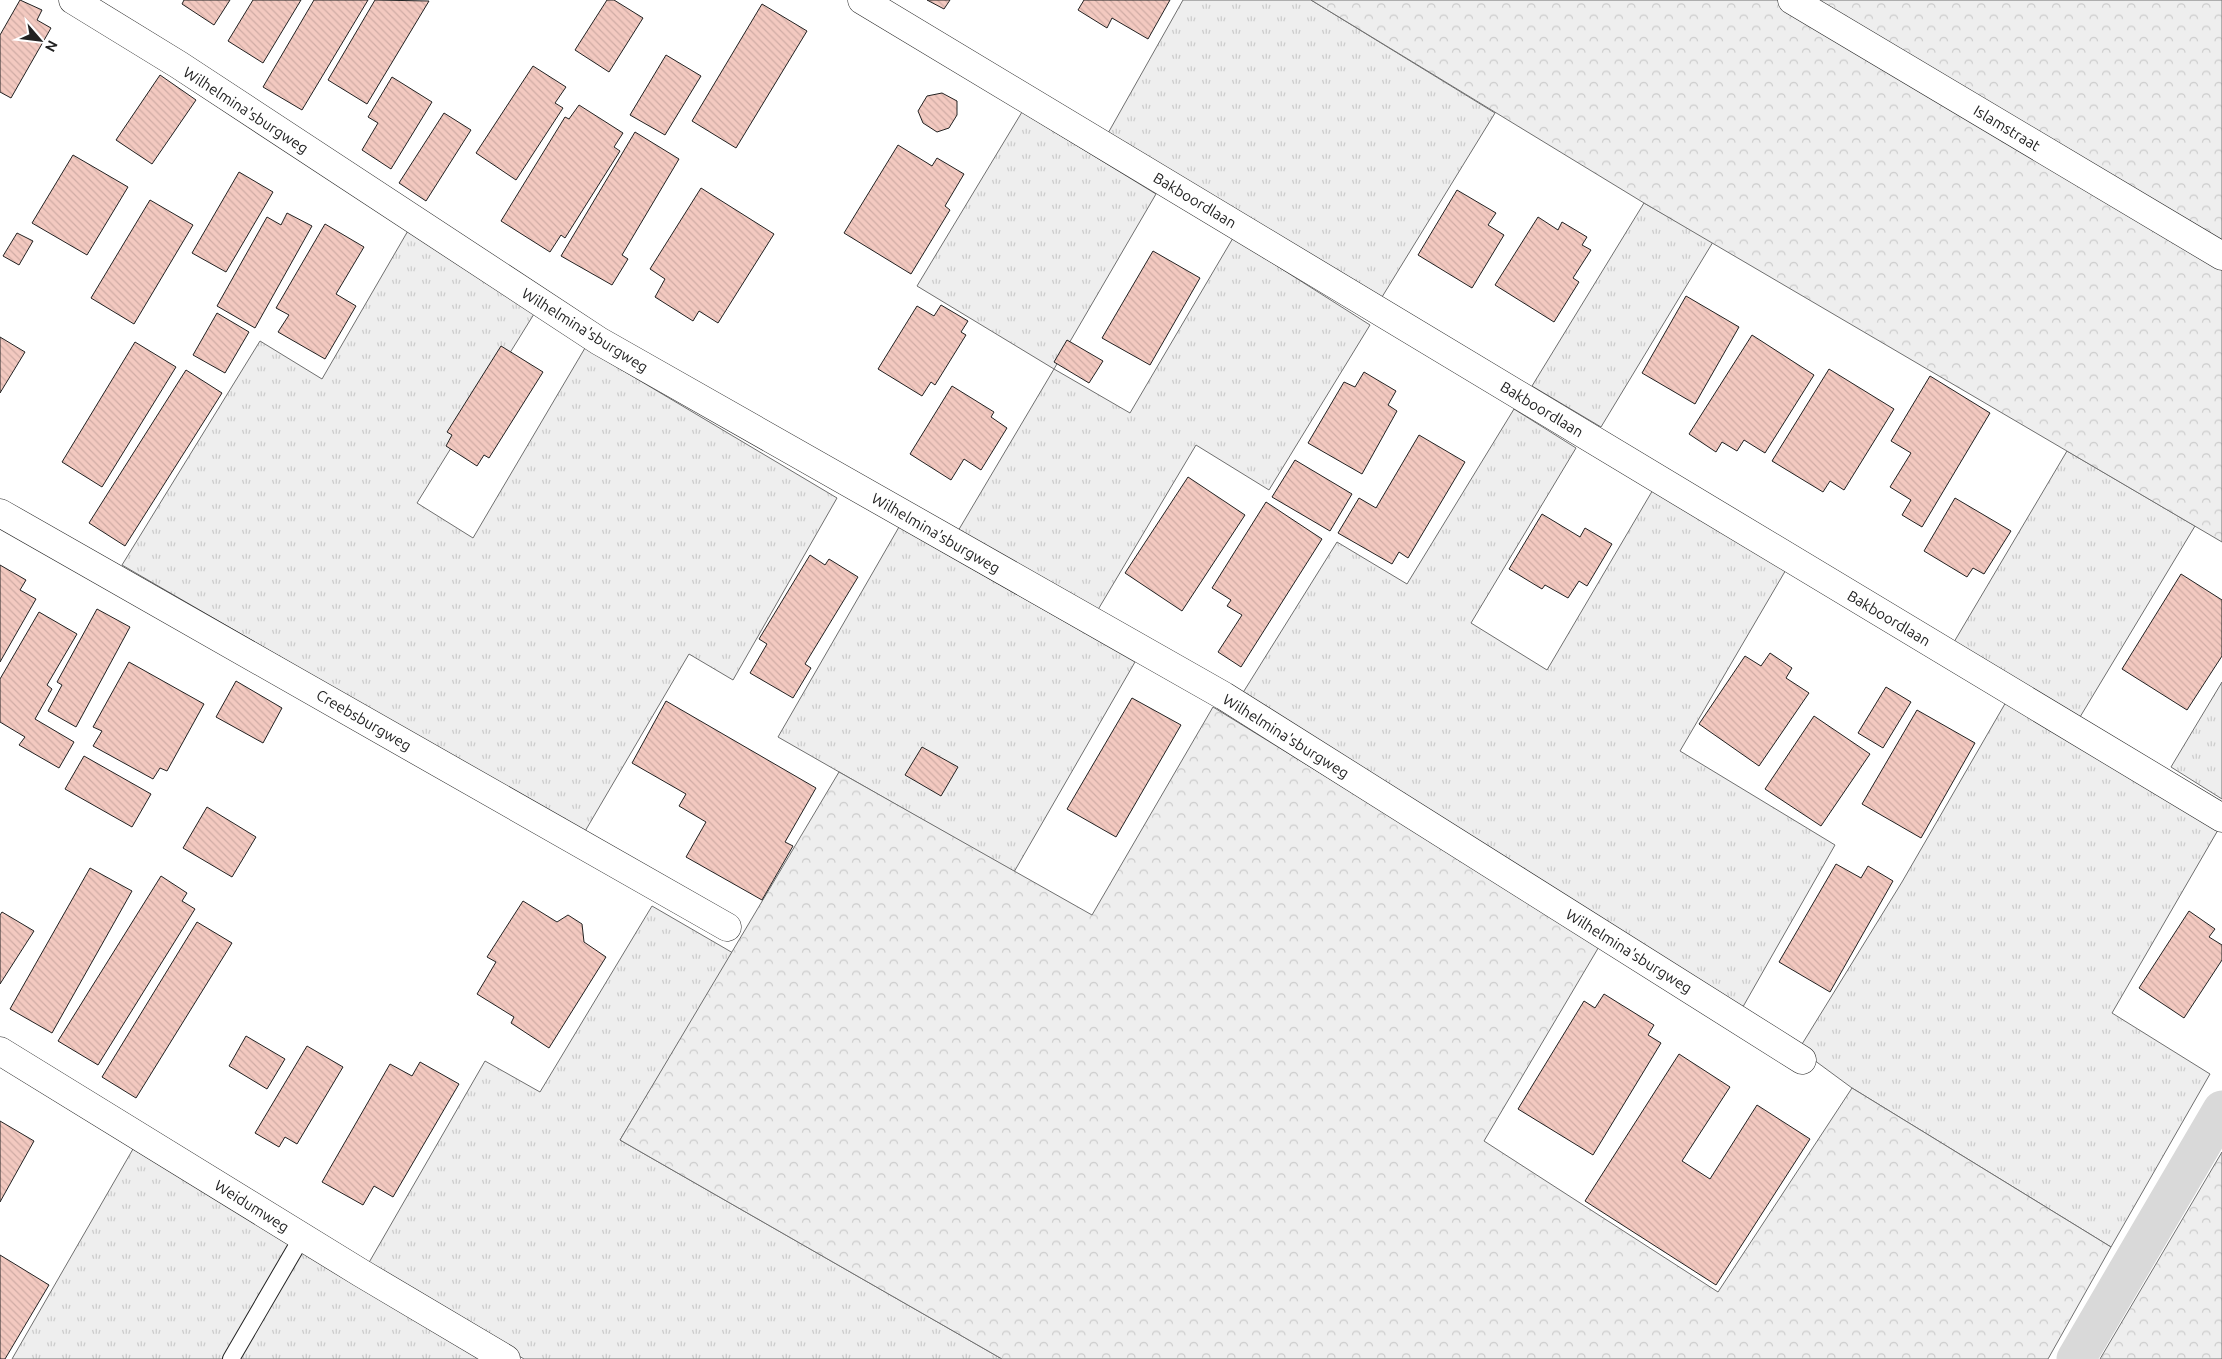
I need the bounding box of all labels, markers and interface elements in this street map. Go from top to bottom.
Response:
north arrow [15,15,65,65]
text: N [42,38,61,54]
street label: Wilhelmina'sburgweg [180,63,312,157]
street label: Islamstraat [1971,102,2043,154]
street label: Bakboordlaan [1151,169,1239,231]
street label: Wilhelmina'sburgweg [519,284,651,376]
street label: Bakboordlaan [1498,378,1586,440]
street label: Wilhelmina'sburgweg [869,489,1003,577]
street label: Bakboordlaan [1845,587,1933,649]
street label: Creebsburgweg [313,686,415,754]
street label: Wilhelmina'sburgweg [1220,690,1352,782]
street label: Wilhelmina'sburgweg [1563,905,1695,997]
street label: Weidumweg [212,1176,292,1236]

